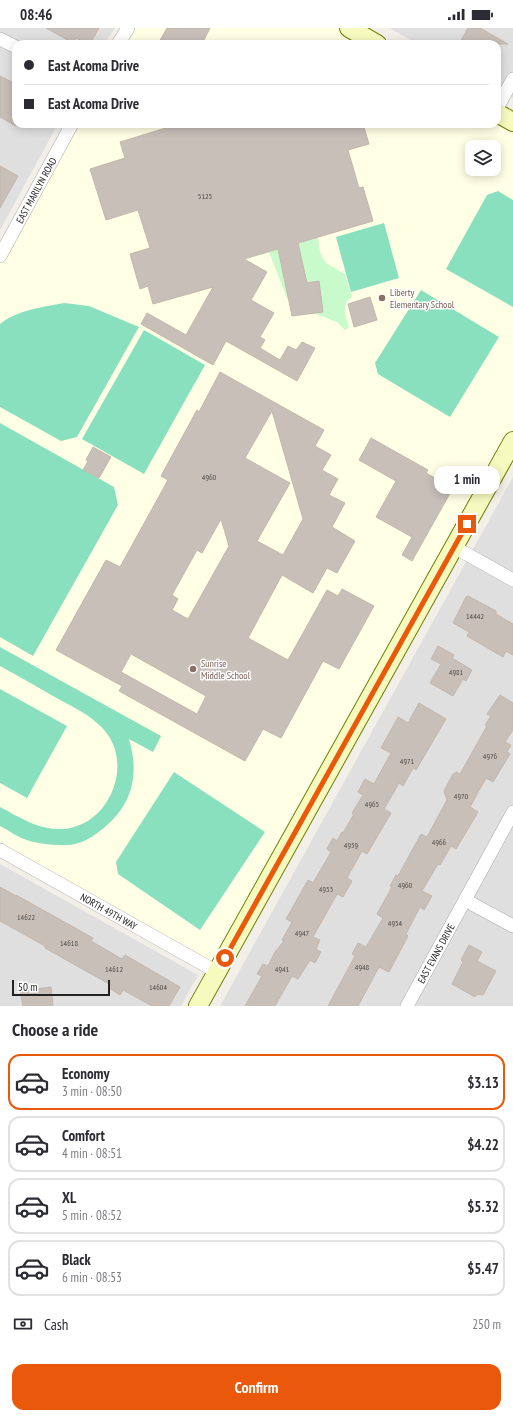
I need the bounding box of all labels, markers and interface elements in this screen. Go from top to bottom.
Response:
text: 08:46 [20,5,52,24]
text: East Acoma Drive [48,56,139,75]
text: East Acoma Drive [48,94,139,113]
map controls [465,140,501,176]
button: layers [465,140,501,176]
street label: EAST MARILYN ROAD [13,155,60,226]
house number: 5125 [198,191,212,201]
place label: Liberty Elementary School [390,286,455,311]
marker: Liberty Elementary School [377,293,387,303]
callout: 1 min [434,466,500,494]
text: 1 min [454,471,480,488]
house number: 4960 [202,472,217,482]
route end [458,515,476,533]
house number: 14442 [466,611,484,621]
place label: Sunrise Middle School [201,657,251,682]
marker: Sunrise Middle School [188,664,198,674]
house number: 4981 [449,667,464,677]
house number: 4976 [483,751,498,761]
house number: 4971 [400,756,415,766]
house number: 4970 [454,791,469,801]
house number: 4965 [365,799,379,809]
house number: 4966 [432,837,447,847]
house number: 4959 [344,840,359,850]
house number: 4960 [398,880,413,890]
house number: 4953 [319,884,334,894]
street label: NORTH 49TH WAY [78,891,140,933]
house number: 14622 [17,912,35,922]
house number: 4954 [388,918,403,928]
street label: EAST EVANS DRIVE [415,922,458,986]
house number: 4947 [295,928,310,938]
house number: 14618 [60,938,78,948]
route start [216,949,234,967]
house number: 4948 [355,962,370,972]
house number: 14612 [105,964,123,974]
house number: 4941 [275,964,290,974]
scale bar [12,978,110,997]
text: 50 m [18,980,37,994]
house number: 14604 [149,982,167,992]
text: Choose a ride [12,1018,98,1041]
icon: car [14,1064,50,1100]
text: Economy [62,1064,110,1083]
text: $3.13 [467,1073,499,1092]
text: 3 min · 08:50 [62,1083,122,1100]
icon: car [14,1126,50,1162]
text: Comfort [62,1126,105,1145]
text: $4.22 [467,1135,499,1154]
text: 4 min · 08:51 [62,1145,122,1162]
icon: car [14,1188,50,1224]
text: XL [62,1188,76,1207]
text: $5.32 [467,1197,499,1216]
text: 5 min · 08:52 [62,1207,122,1224]
icon: car [14,1250,50,1286]
text: Black [62,1250,91,1269]
text: $5.47 [467,1259,499,1278]
text: 6 min · 08:53 [62,1269,122,1286]
icon: cash [12,1313,34,1335]
text: Cash [44,1315,68,1334]
text: 250 m [472,1316,501,1333]
button: Confirm [12,1364,501,1410]

